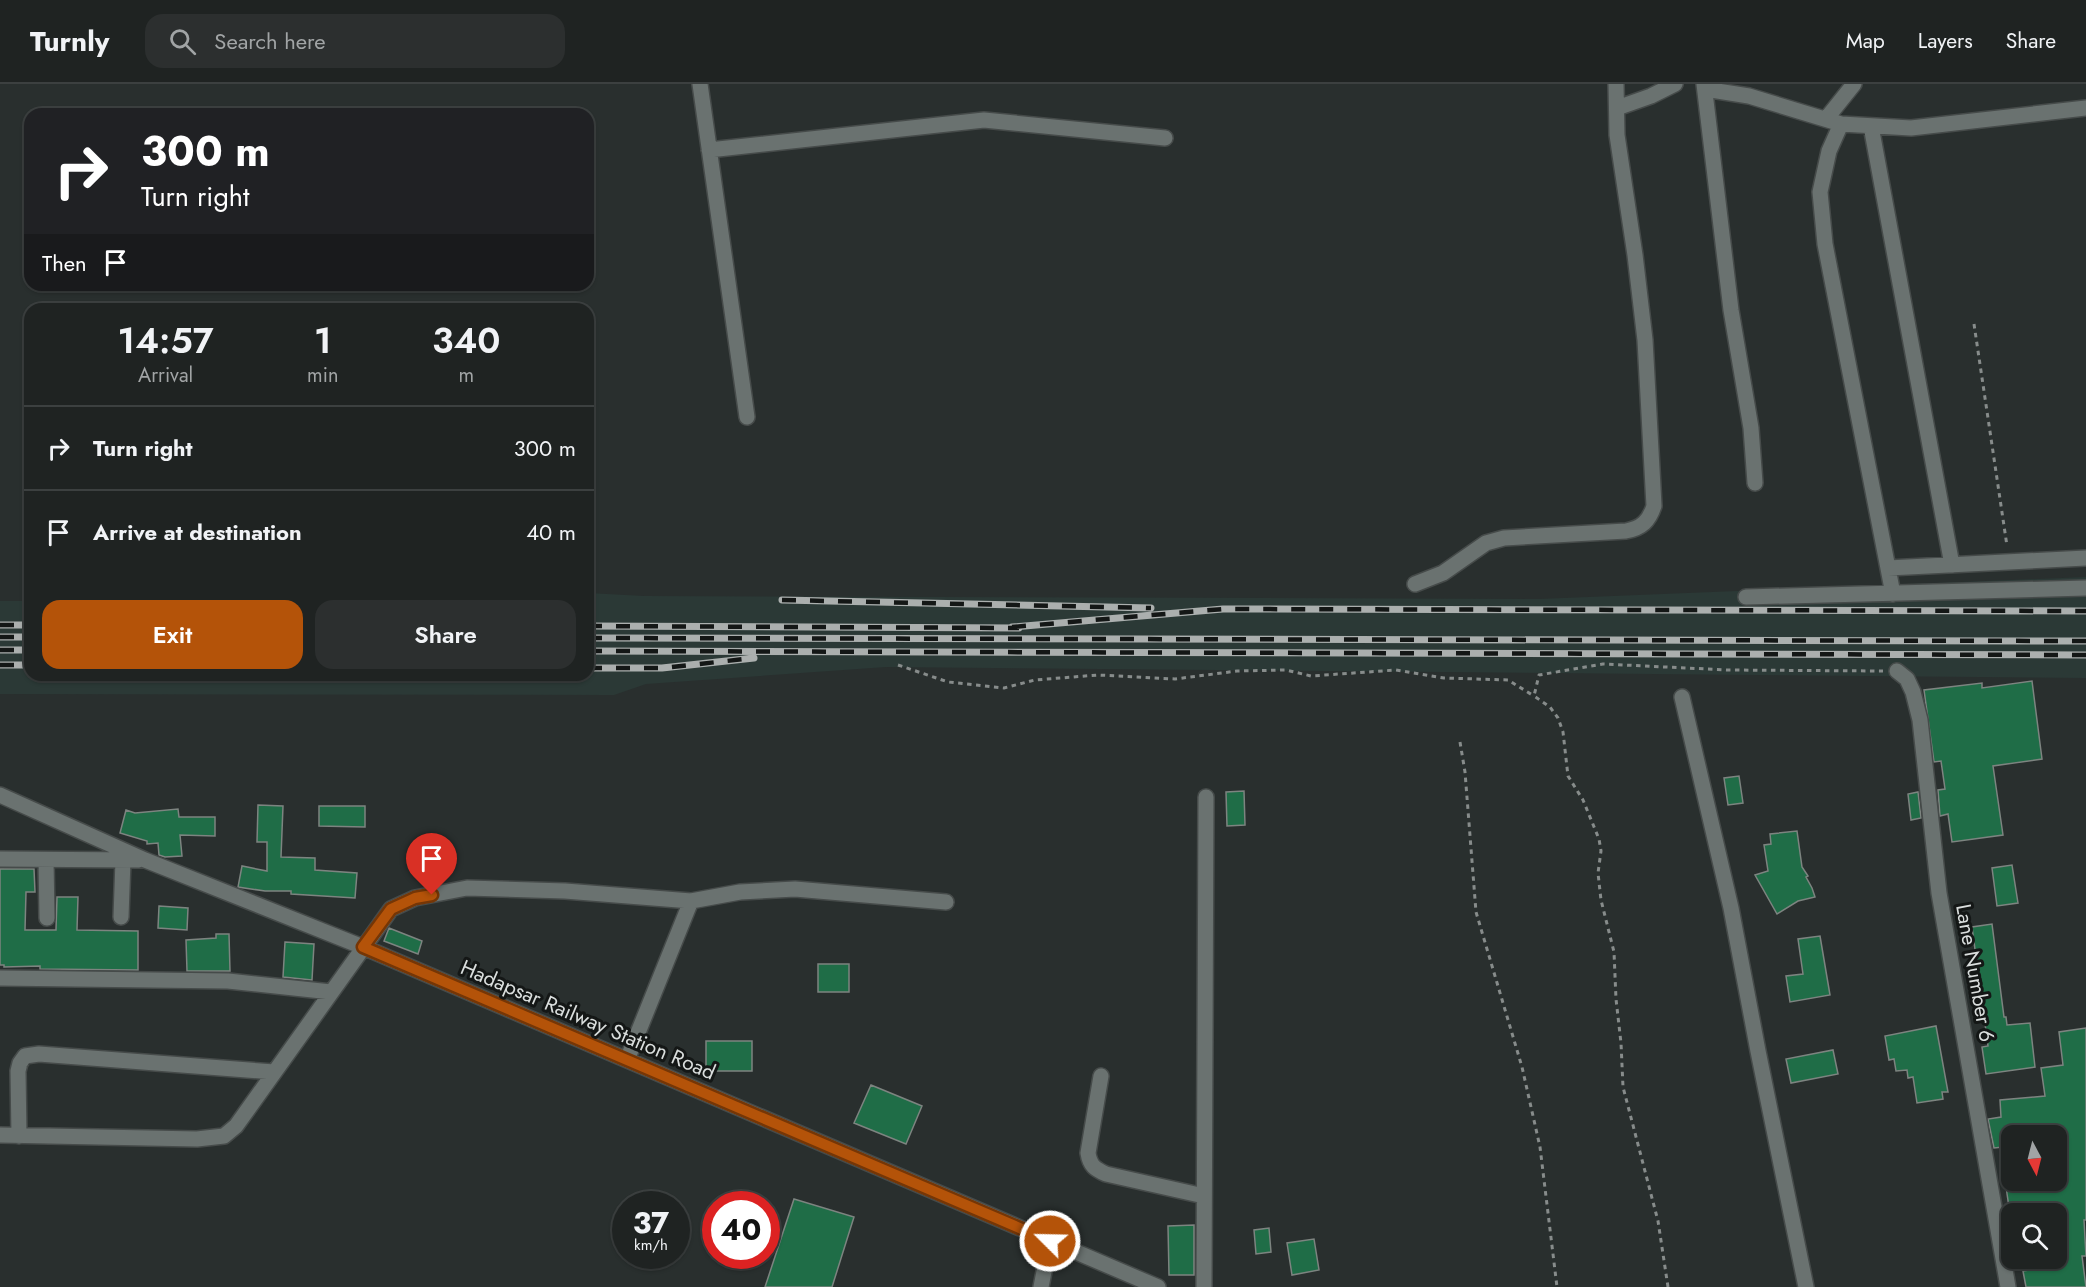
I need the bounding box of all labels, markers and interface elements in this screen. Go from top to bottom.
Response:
search box [145,14,565,68]
text: Turnly [30,21,109,62]
icon: search [166,25,199,58]
text: Search here [214,25,326,57]
text: Map [1846,26,1885,56]
text: Layers [1918,26,1973,56]
text: Share [2006,26,2056,56]
text: 300 m [141,121,270,182]
icon: right [42,132,120,210]
text: Turn right [141,177,249,216]
icon: arrive [99,246,132,279]
text: Then [42,247,87,279]
text: 14:57 [118,314,214,366]
text: 1 [314,314,332,366]
text: 340 [432,314,500,366]
text: Arrival [138,361,193,390]
text: min [307,361,338,390]
text: m [458,361,474,390]
icon: right [42,432,75,465]
text: Turn right [93,432,193,464]
text: 300 m [514,432,576,464]
icon: arrive [42,516,75,549]
text: Arrive at destination [93,516,302,548]
text: 40 m [526,516,576,548]
button: Exit [42,600,303,669]
button: Share [315,600,576,669]
pin [406,833,457,895]
icon: arrive [415,842,448,875]
street label: Lane Number 6 [1948,902,2002,1044]
street label: Hadapsar Railway Station Road [456,953,720,1087]
north arrow [2001,1125,2067,1191]
map controls [2001,1125,2067,1269]
speed limit sign: 40 [702,1191,780,1269]
text: 37 [633,1201,669,1244]
button: search [2001,1203,2067,1269]
position arrow [1018,1209,1082,1273]
text: km/h [634,1234,668,1256]

